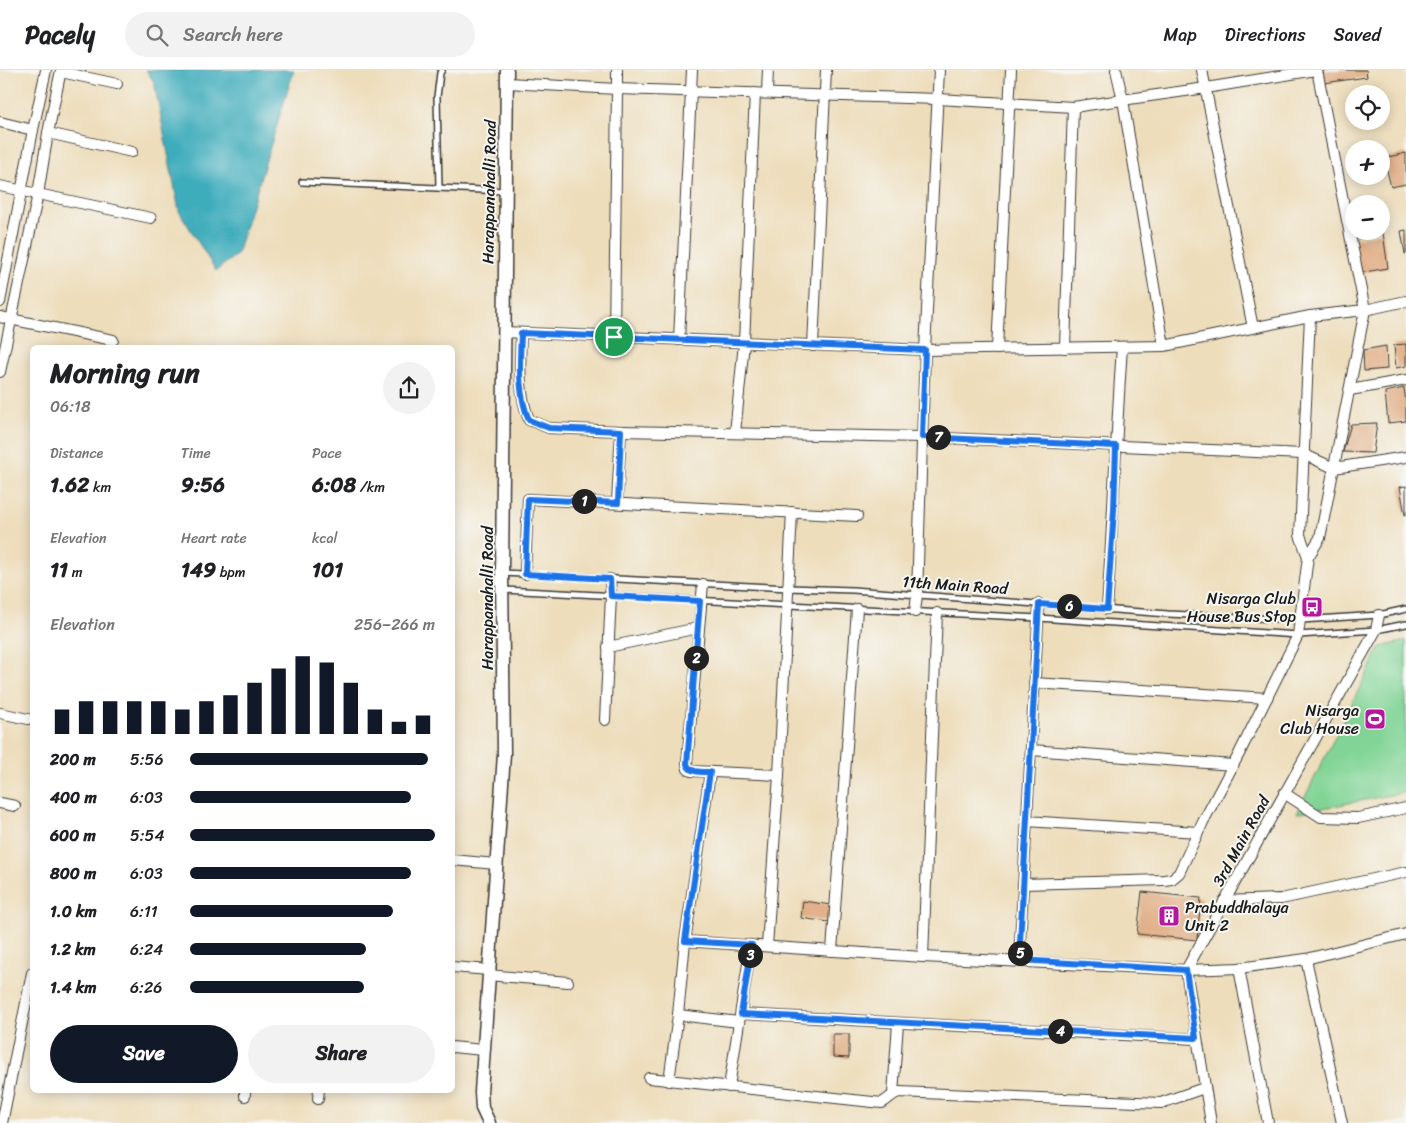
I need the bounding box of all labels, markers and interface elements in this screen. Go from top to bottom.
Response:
search box [125,12,475,57]
text: Pacely [25,14,95,56]
text: Search here [183,18,283,51]
text: Map [1164,19,1197,51]
text: Directions [1225,19,1306,51]
text: Saved [1334,19,1381,51]
icon: search [143,21,171,49]
map controls [1345,85,1390,240]
button: locate [1345,85,1390,130]
street label: Harappanahalli Road [473,118,505,264]
button: + [1345,140,1390,185]
button: − [1345,195,1390,240]
pin [593,316,635,358]
icon: arrive [600,323,628,351]
text: Morning run [50,348,200,397]
button: share [383,362,435,414]
text: 06:18 [50,392,91,421]
pin: 7 [926,424,950,450]
text: 7 [935,425,943,450]
text: Distance [50,441,103,466]
text: Time [181,441,211,466]
text: Pace [312,441,342,466]
text: 1.62 [50,466,89,504]
text: 9:56 [181,466,225,504]
text: 6:08 [312,466,356,504]
text: km [89,475,111,500]
text: /km [356,475,385,500]
pin: 1 [572,488,596,514]
text: 1 [581,489,588,514]
street label: Harappanahalli Road [473,524,502,670]
text: Elevation [50,526,107,551]
text: Heart rate [181,526,247,551]
text: kcal [312,526,337,551]
text: 11 [50,551,68,589]
text: 149 [181,551,216,589]
text: 101 [312,551,343,589]
text: m [68,560,82,585]
text: bpm [216,560,246,585]
street label: 11th Main Road [901,567,1010,603]
place label: Nisarga Club House Bus Stop [1187,584,1297,631]
pin: 6 [1056,594,1082,618]
text: 6 [1066,594,1073,619]
bus stop icon: Nisarga Club House Bus Stop [1300,595,1324,619]
text: Elevation [50,610,115,639]
text: 256–266 m [354,610,435,639]
pin: 2 [684,646,708,670]
text: 2 [692,646,701,671]
place label: Nisarga Club House [1280,696,1359,743]
sports icon: Nisarga Club House [1363,707,1387,731]
text: 200 m [50,745,96,774]
text: 5:56 [130,745,163,774]
text: 400 m [50,783,97,812]
text: 6:03 [130,783,163,812]
street label: 3rd Main Road [1204,789,1279,892]
text: 600 m [50,821,96,850]
text: 5:54 [130,821,164,850]
text: 800 m [50,859,96,888]
text: 6:03 [130,859,163,888]
place label: Prabuddhalaya Unit 2 [1185,893,1290,940]
text: 1.0 km [50,897,97,926]
text: 6:11 [130,897,158,926]
building icon: Prabuddhalaya Unit 2 [1157,904,1181,928]
text: 1.2 km [50,935,96,964]
text: 6:24 [130,935,163,964]
pin: 5 [1008,940,1032,966]
text: 5 [1016,941,1025,966]
pin: 3 [738,942,762,968]
text: 3 [747,943,754,968]
text: 1.4 km [50,973,97,1002]
text: 6:26 [130,973,162,1002]
pin: 4 [1048,1018,1072,1044]
text: 4 [1056,1019,1065,1044]
button: Save [50,1025,238,1083]
button: Share [248,1025,435,1083]

